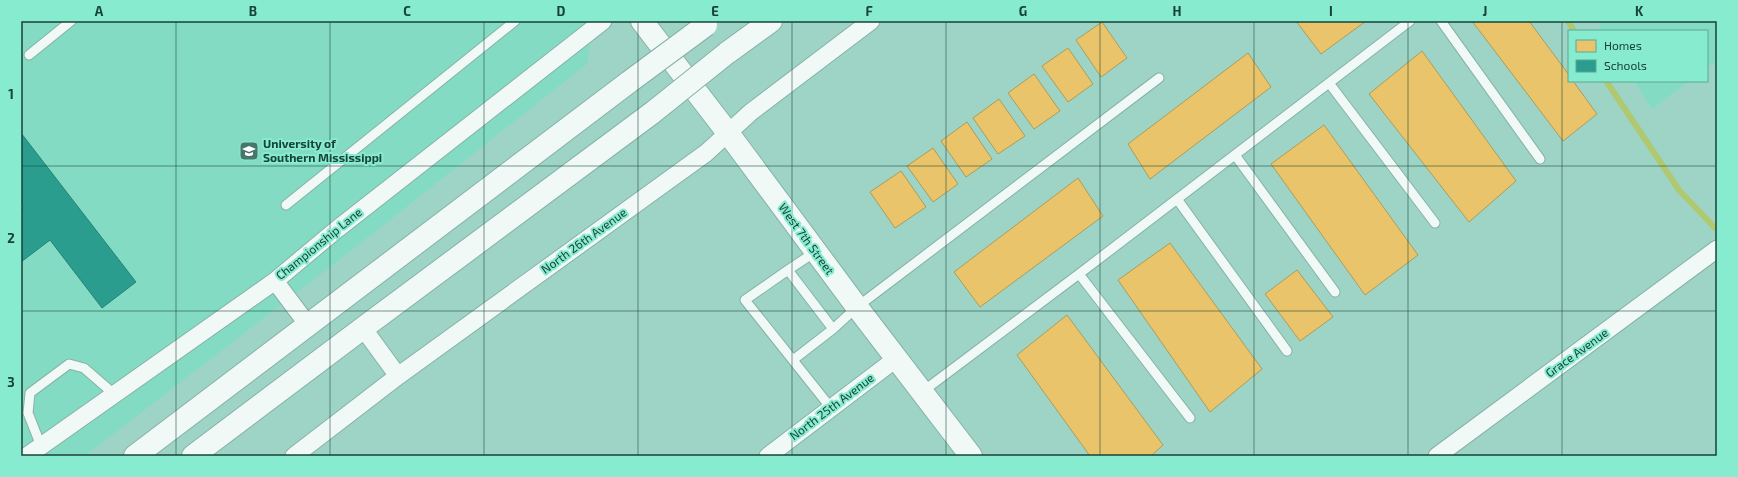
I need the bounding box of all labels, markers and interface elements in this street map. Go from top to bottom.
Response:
text: A [95,3,104,19]
text: B [249,3,257,19]
text: C [403,3,411,19]
text: D [557,3,566,19]
text: E [711,3,719,19]
text: F [865,3,873,19]
text: G [1019,3,1027,19]
text: H [1173,3,1182,19]
text: I [1329,3,1333,19]
text: J [1483,3,1487,19]
text: K [1635,3,1644,19]
legend [1568,30,1708,82]
text: Homes [1604,38,1642,52]
text: Schools [1604,58,1647,72]
text: 1 [8,86,14,102]
place label: University of Southern Mississippi [263,136,382,164]
school or university icon: University of Southern Mississippi [238,140,260,162]
street label: West 7th Street [776,200,838,277]
street label: Championship Lane [273,204,364,282]
street label: North 26th Avenue [538,205,629,276]
text: 2 [7,230,15,246]
street label: Grace Avenue [1542,325,1610,380]
street label: North 25th Avenue [787,370,876,442]
text: 3 [7,374,15,390]

